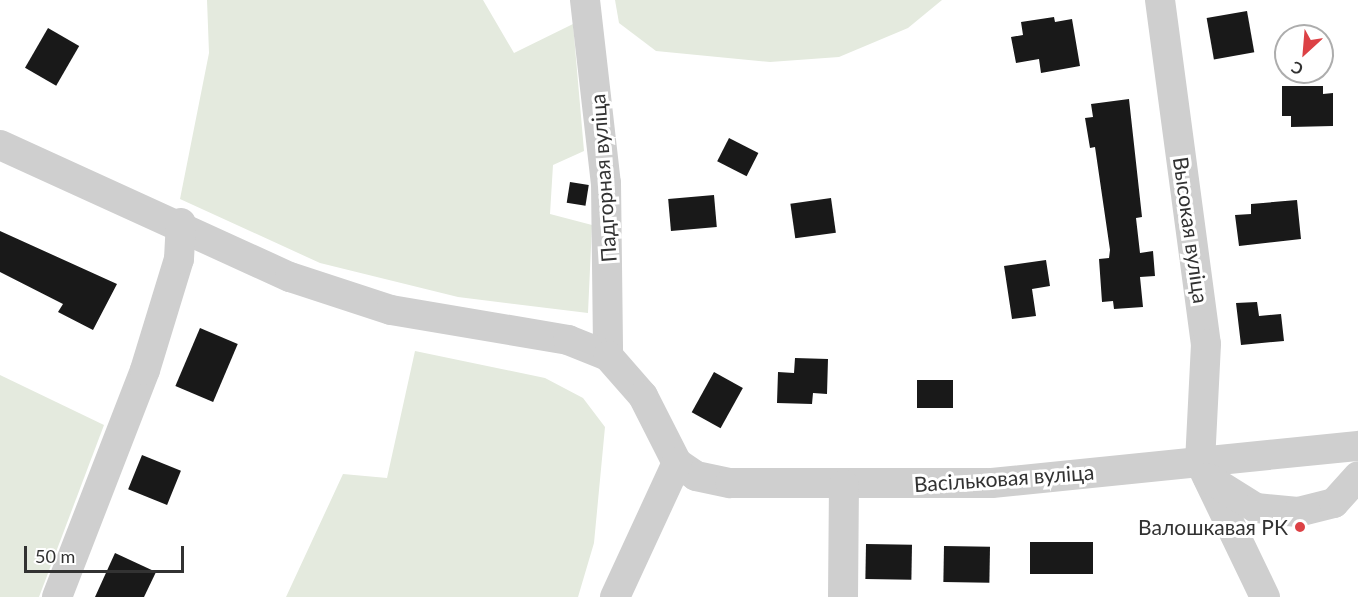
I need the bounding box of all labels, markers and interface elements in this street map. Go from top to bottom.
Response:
north arrow [1274,24,1334,84]
text: С [1288,58,1306,80]
street label: Падгорная вуліца [585,93,621,263]
street label: Высокая вуліца [1168,155,1214,305]
street label: Васільковая вуліца [913,459,1095,497]
place label: Валошкавая РК [1138,514,1288,540]
marker: Валошкавая РК [1293,520,1307,534]
scale bar [27,534,188,572]
text: 50 m [35,545,75,567]

